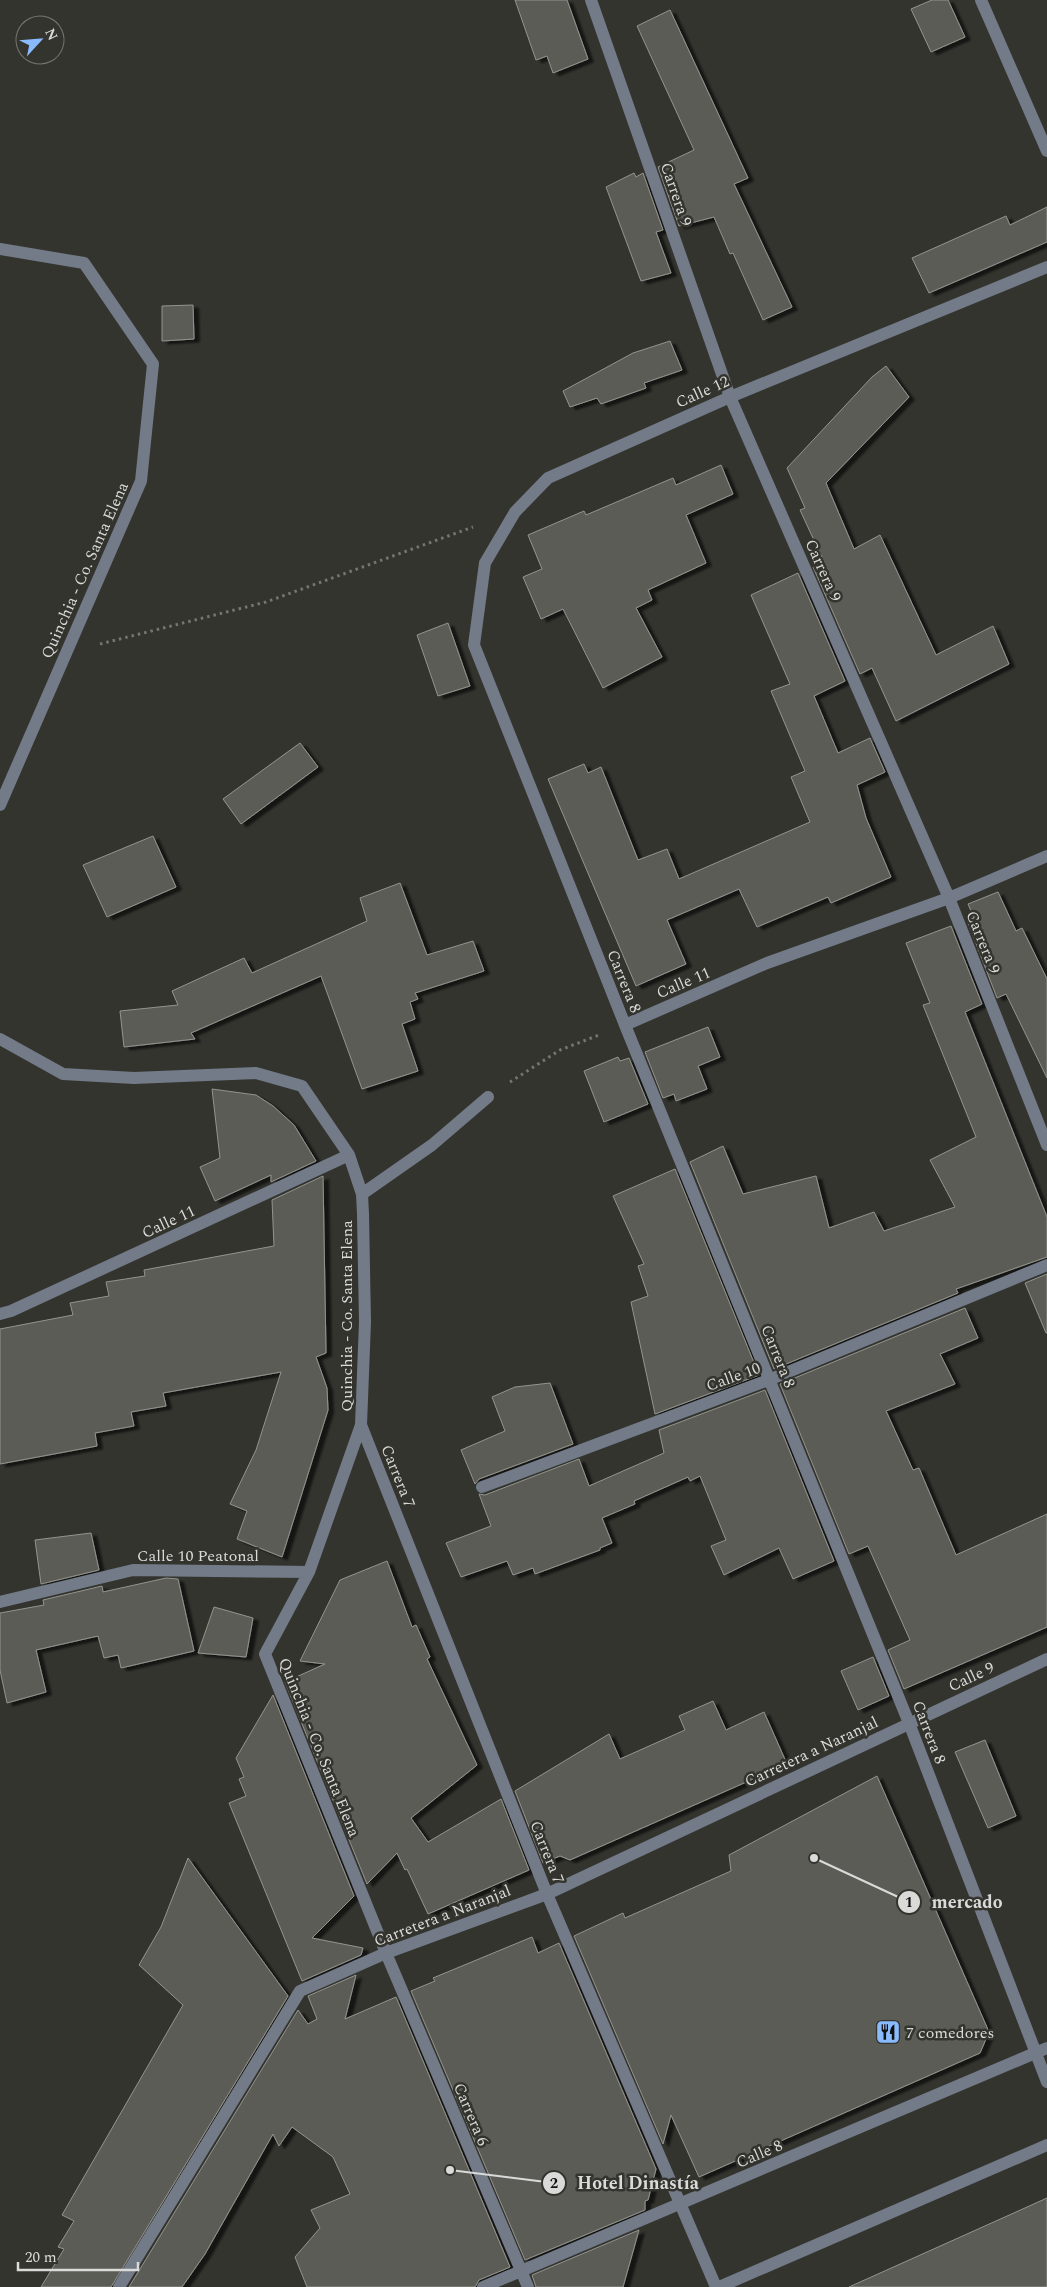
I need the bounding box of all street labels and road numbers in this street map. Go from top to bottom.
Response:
street label: Carrera 9 [654,159,698,230]
street label: Calle 12 [672,369,733,414]
street label: Quinchia - Co. Santa Elena [35,478,135,663]
street label: Carrera 9 [799,535,848,606]
street label: Carrera 9 [960,907,1007,978]
street label: Carrera 8 [601,946,648,1017]
street label: Calle 11 [653,961,714,1005]
street label: Calle 11 [138,1199,199,1245]
street label: Quinchia - Co. Santa Elena [335,1220,359,1412]
street label: Carrera 8 [755,1321,802,1392]
street label: Calle 10 [703,1356,764,1398]
street label: Carrera 7 [375,1441,422,1512]
street label: Calle 10 Peatonal [137,1544,259,1568]
street label: Quinchia - Co. Santa Elena [272,1654,366,1841]
street label: Calle 9 [944,1656,998,1698]
street label: Carrera 8 [906,1697,952,1768]
street label: Carretera a Naranjal [741,1710,882,1793]
street label: Carrera 7 [524,1817,571,1888]
street label: Carretera a Naranjal [370,1879,514,1953]
street label: Carrera 6 [447,2079,495,2150]
street label: Calle 8 [732,2133,786,2174]

